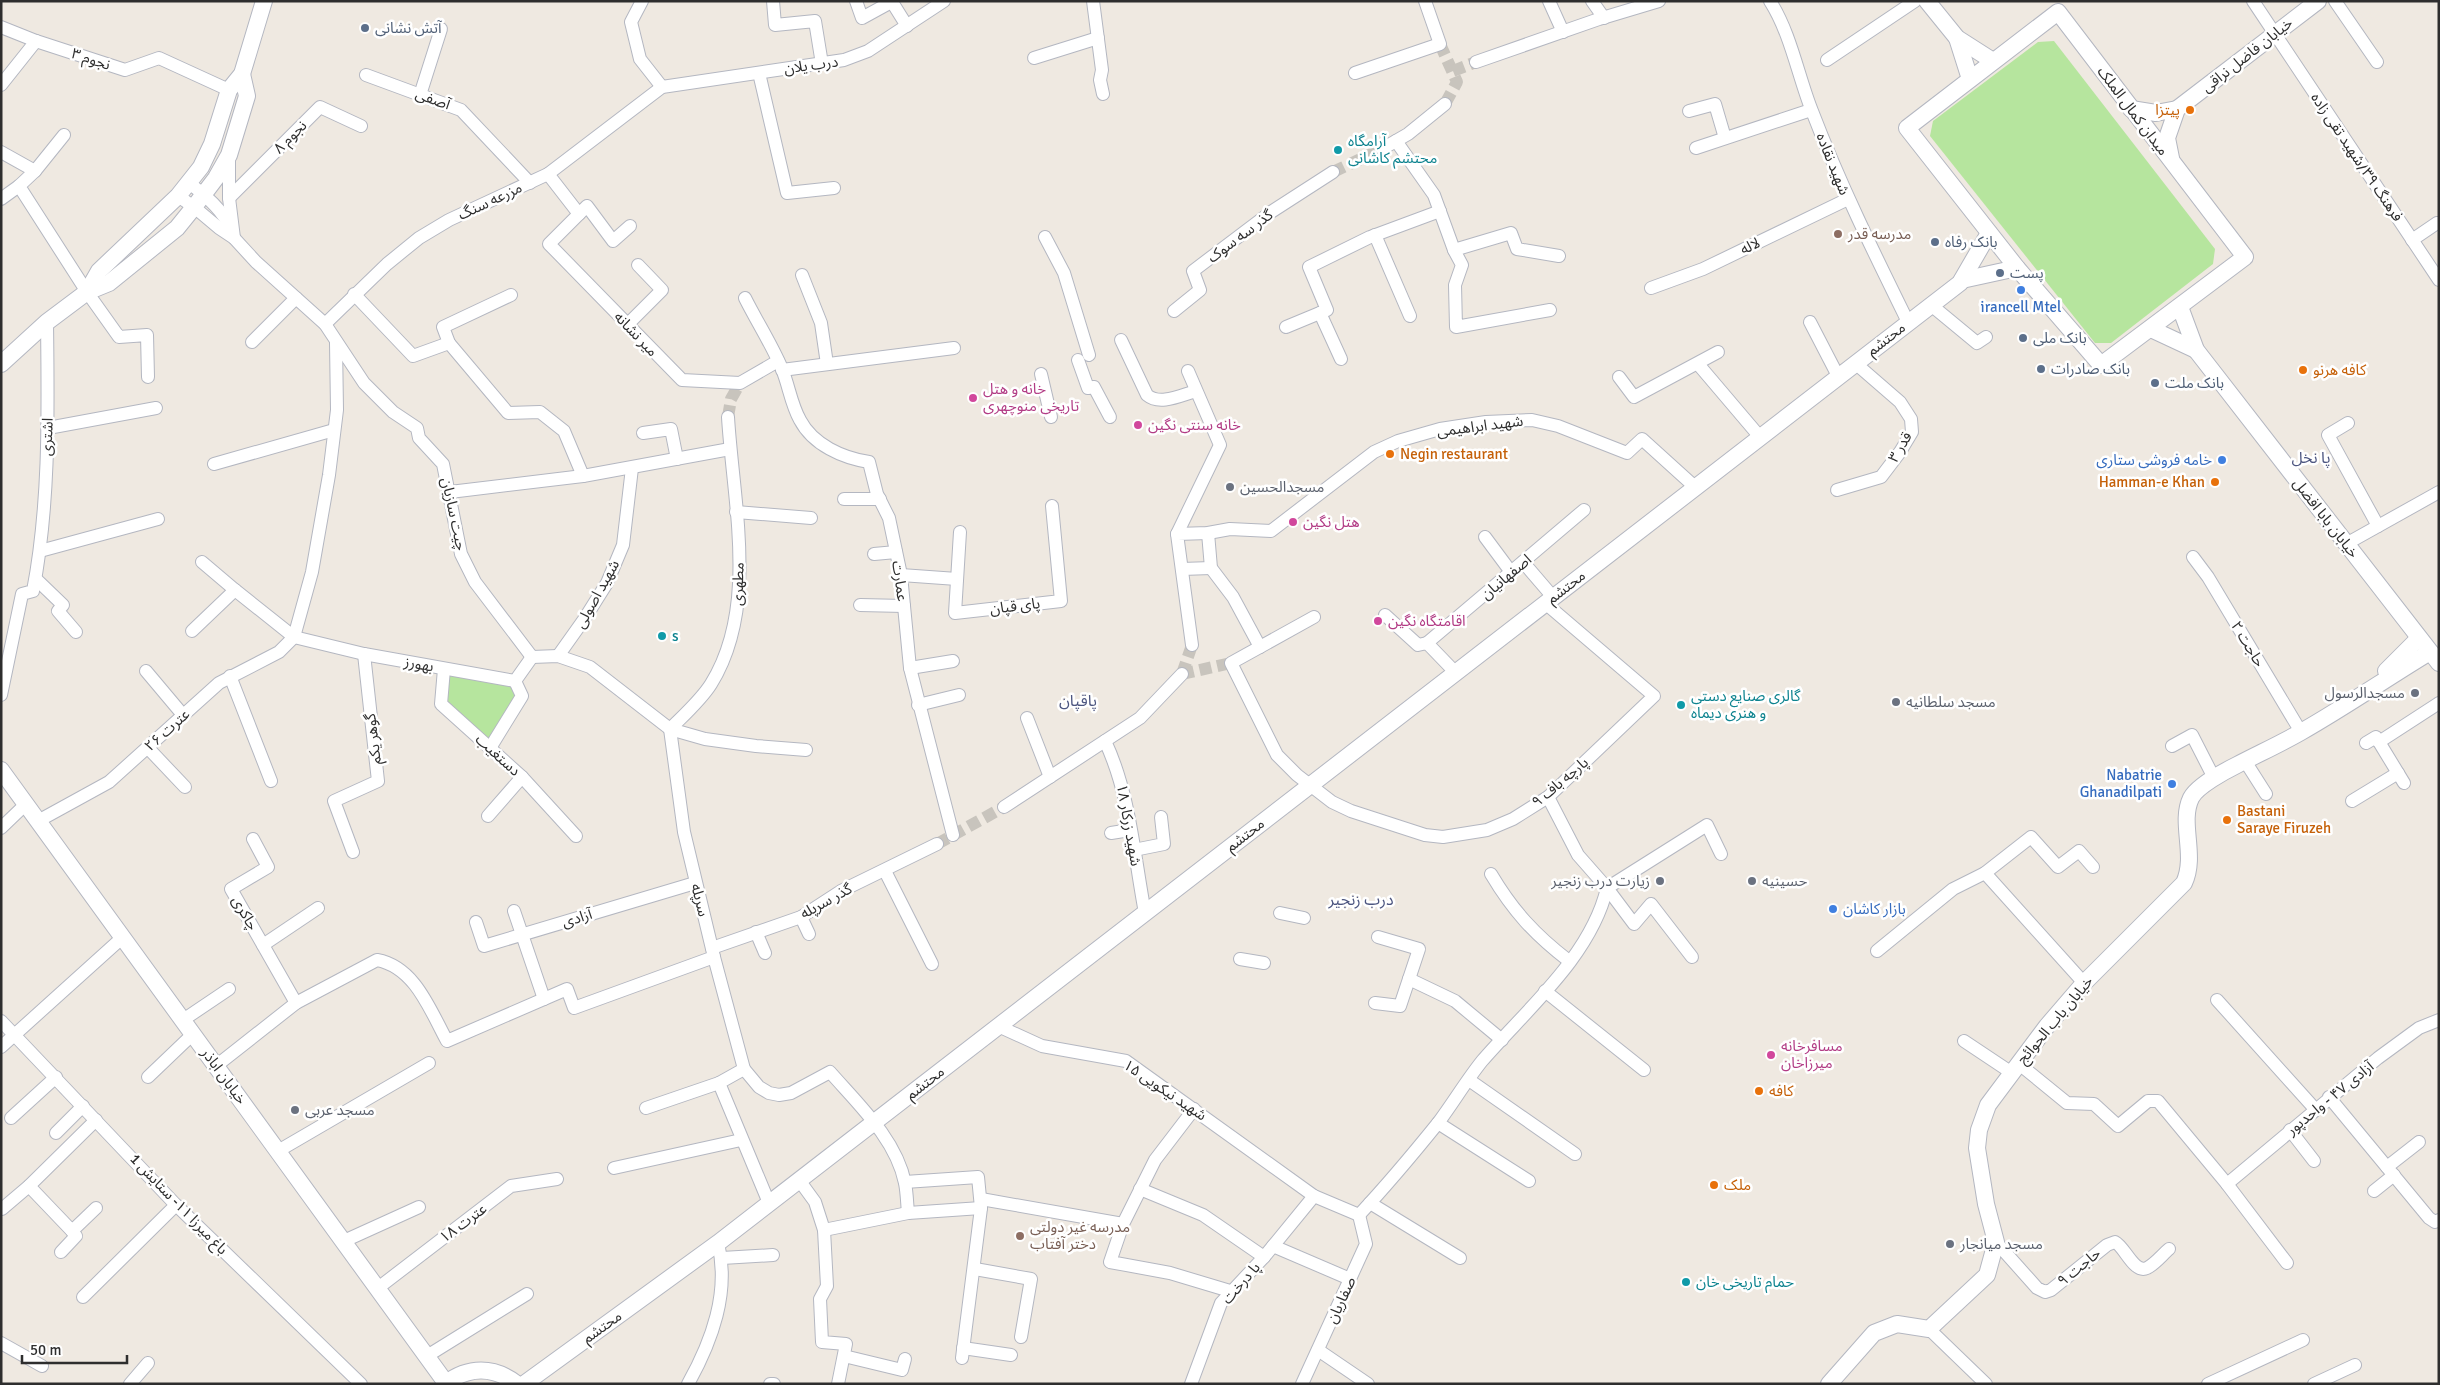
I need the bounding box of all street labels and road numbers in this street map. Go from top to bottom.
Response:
street label: خیابان فاضل نراقی [2198,14,2296,96]
street label: نجوم ۳ [69,44,113,76]
street label: درب یلان [783,52,839,78]
street label: میدان کمال الملک [2094,63,2172,159]
street label: آصفی [413,84,453,114]
street label: فرهنگ ۳۹/شهید تقی زاده [2307,89,2407,225]
street label: نجوم ۸ [270,117,312,159]
street label: شهید نقاده [1812,130,1854,198]
street label: مزرعه سنگ [455,178,525,224]
street label: گذر سه سوک [1204,205,1277,266]
street label: لاله [1737,234,1763,258]
street label: میر نشانه [610,308,662,360]
street label: محتشم [1863,318,1910,361]
street label: شهید ابراهیمی [1436,412,1524,440]
street label: اشتری [37,418,57,456]
street label: قدر ۳ [1884,428,1916,465]
street label: خیابان بابا افضل [2289,474,2363,562]
street label: چیت سازیان [436,476,471,553]
street label: اصفهانیان [1477,551,1535,603]
street label: شهید اصولی [571,556,623,631]
street label: عمارت [888,559,912,603]
street label: مطهری [728,562,748,606]
street label: محتشم [1543,566,1590,609]
street label: پای قپان [989,594,1041,619]
street label: حاجت ۲ [2227,618,2269,670]
street label: بهورز [402,652,435,675]
street label: عترت ۲۶ [141,705,194,755]
street label: گوهر یکم [361,711,387,766]
street label: دستغیب [472,730,524,780]
street label: پارچه باف ۹ [1528,753,1593,812]
street label: شهید زرکار ۱۸ [1113,782,1145,868]
street label: محتشم [1222,814,1269,857]
street label: گذر سرپله [797,879,856,924]
street label: سرپله [686,882,713,919]
street label: چاکری [227,893,262,934]
street label: آزادی [560,905,595,931]
street label: خیابان باب الحوائج [2013,972,2099,1069]
street label: خیابان اباذر [197,1043,251,1108]
street label: شهید نیکویی ۱۵ [1120,1056,1210,1125]
street label: آزادی ۴۷ - واحدپور [2282,1057,2379,1140]
street label: محتشم [902,1062,949,1105]
street label: باغ میرزا ۱۱- ستایش 1 [124,1150,232,1260]
street label: عترت ۱۸ [436,1199,491,1247]
street label: حاجت ۹ [2054,1244,2104,1290]
street label: پا درخت [1218,1258,1265,1308]
street label: صفاریان [1322,1274,1360,1326]
street label: محتشم [579,1307,626,1349]

